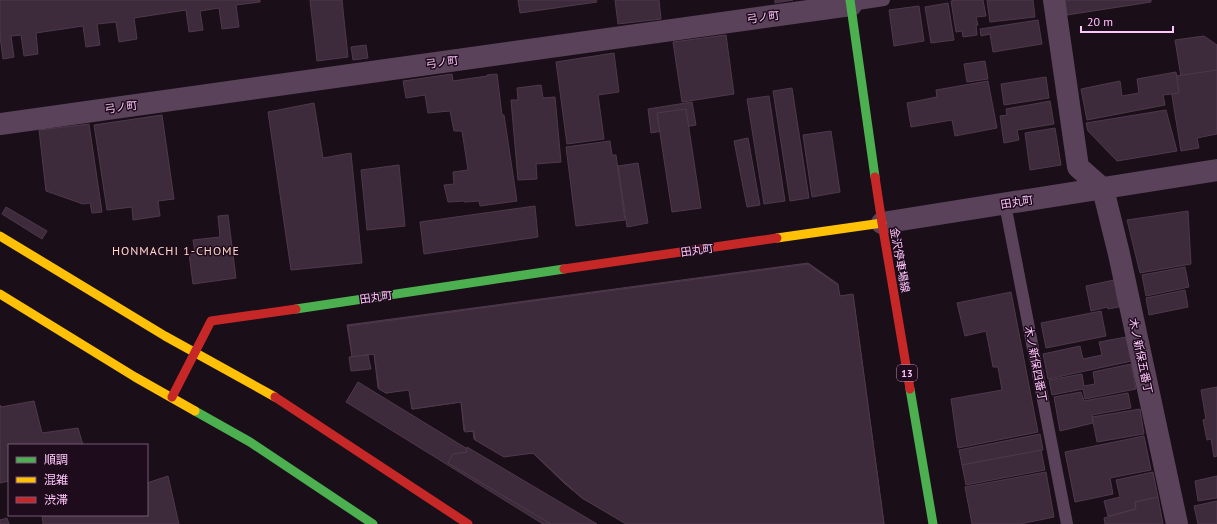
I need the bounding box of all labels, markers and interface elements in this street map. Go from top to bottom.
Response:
street label: 弓ノ町 [746,8,780,26]
scale bar [1081,8,1173,34]
text: 20 m [1087,14,1113,29]
street label: 弓ノ町 [425,53,459,71]
street label: 弓ノ町 [104,98,138,116]
street label: 田丸町 [1000,193,1034,211]
street label: 金沢停車場線 [887,226,913,294]
street label: 田丸町 [680,241,714,259]
district label: HONMACHI 1-CHOME [112,243,240,258]
street label: 田丸町 [359,288,393,306]
street label: 木ノ新保五番丁 [1126,317,1156,395]
street label: 木ノ新保四番丁 [1022,325,1050,403]
road number: 13 [897,365,917,381]
legend [8,444,148,516]
text: 順調 [44,452,68,467]
text: 混雑 [44,472,68,487]
text: 渋滞 [44,492,68,507]

